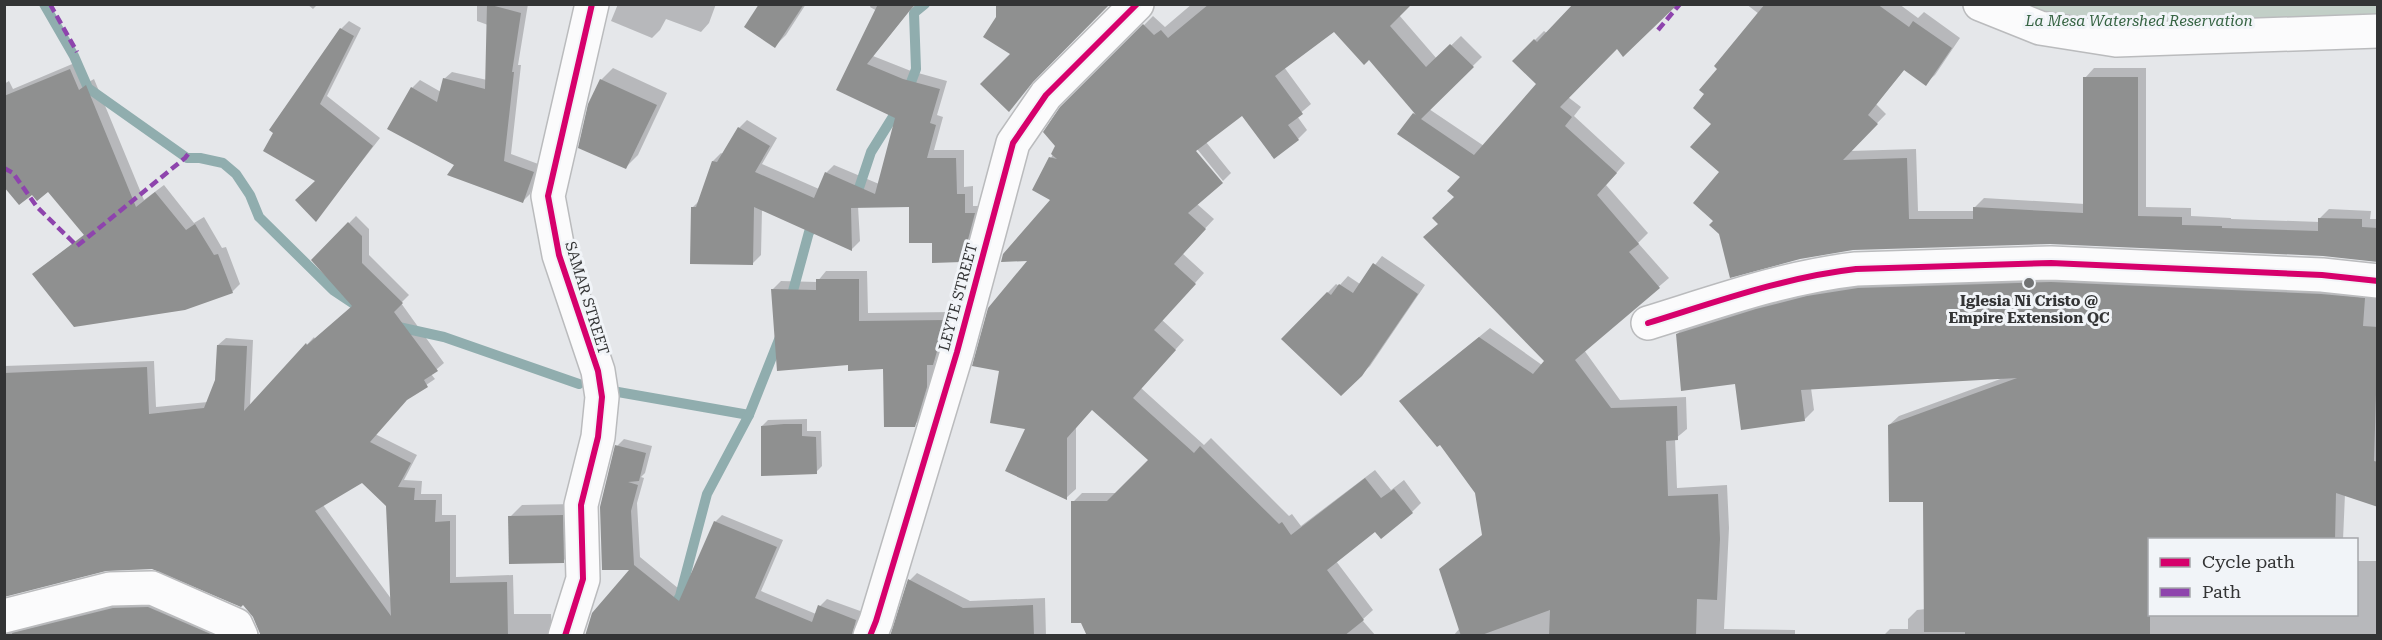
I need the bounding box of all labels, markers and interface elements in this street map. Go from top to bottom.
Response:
park label: La Mesa Watershed Reservation [2024,12,2253,30]
street label: SAMAR STREET [561,239,613,357]
street label: LEYTE STREET [935,241,981,353]
marker: Iglesia Ni Cristo @ Empire Extension QC [2022,276,2036,290]
place label: Iglesia Ni Cristo @ Empire Extension QC [1948,292,2110,327]
legend [2148,538,2358,616]
text: Cycle path [2202,551,2295,572]
text: Path [2202,581,2241,602]

